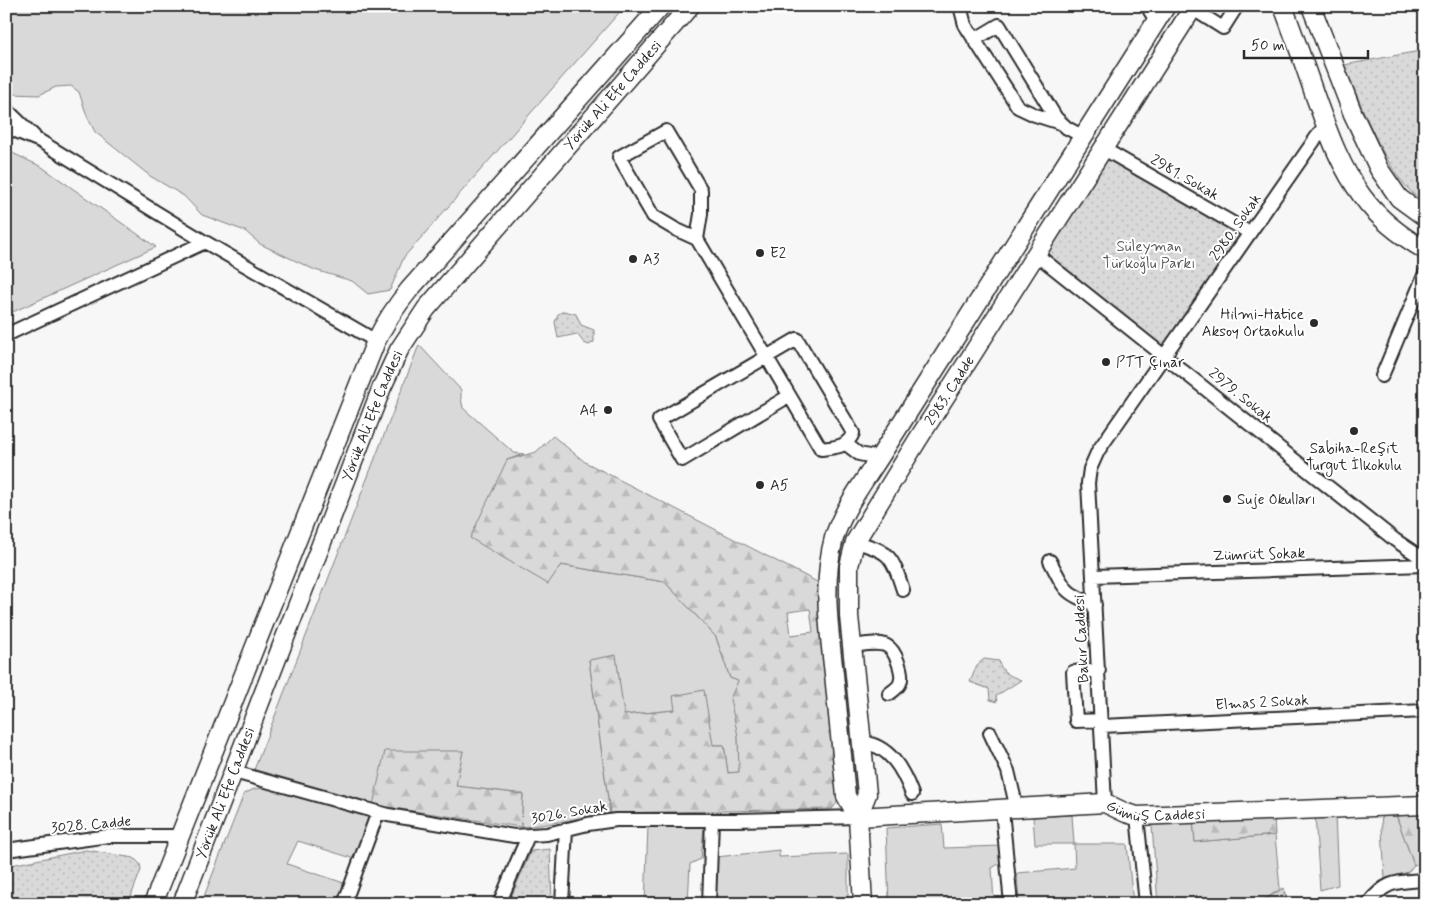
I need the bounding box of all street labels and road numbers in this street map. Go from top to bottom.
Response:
street label: Yörük Ali Efe Caddesi [560,36,667,155]
street label: 2981. Sokak [1146,150,1223,206]
street label: 2980. Sokak [1205,190,1266,265]
street label: Yörük Ali Efe Caddesi [337,347,408,484]
street label: 2983. Cadde [920,352,980,430]
street label: 2979. Sokak [1204,364,1277,428]
street label: Zümrüt Sokak [1213,543,1306,567]
street label: Bakır Caddesi [1070,594,1094,684]
street label: Elmas 2 Sokak [1215,691,1309,715]
street label: Yörük Ali Efe Caddesi [191,725,260,862]
street label: 3026. Sokak [529,796,609,830]
street label: Gümüş Caddesi [1103,796,1205,828]
street label: 3028. Cadde [50,812,132,838]

